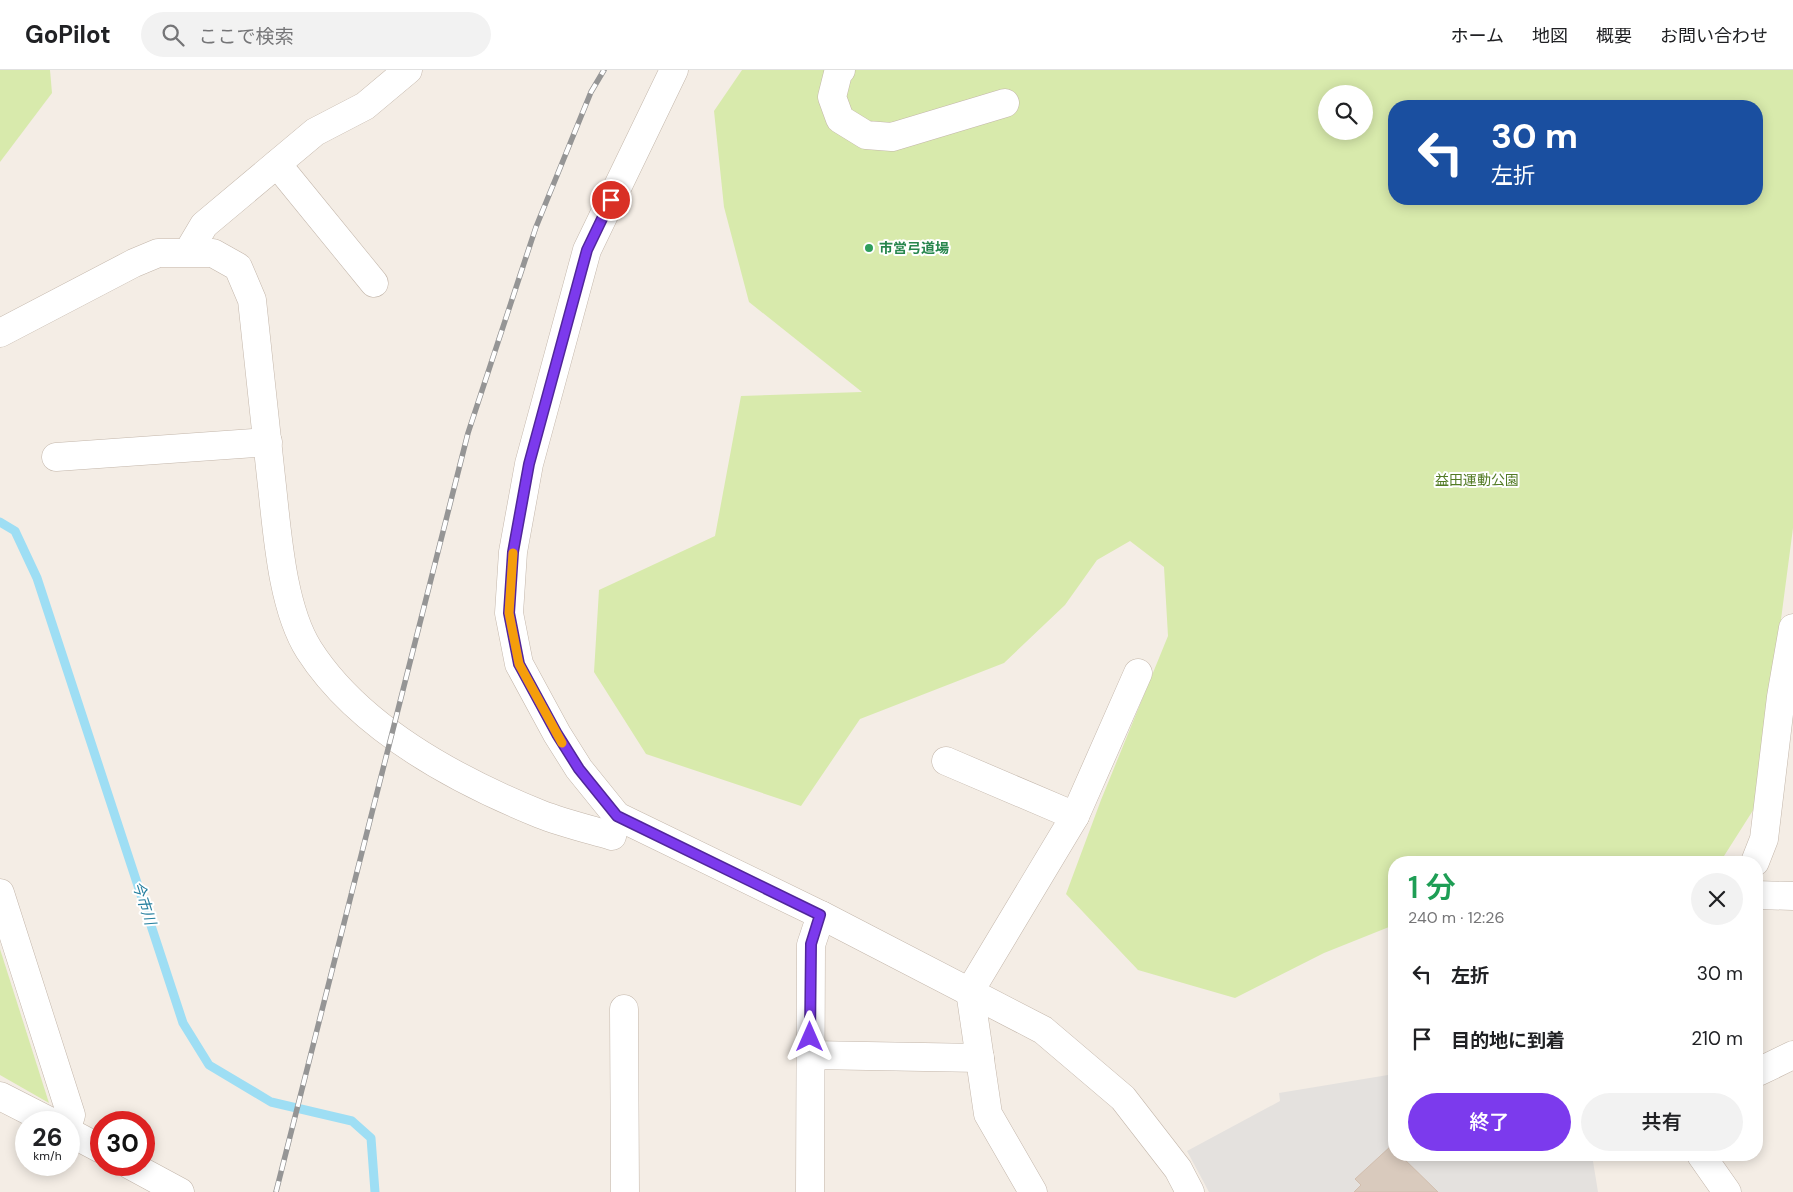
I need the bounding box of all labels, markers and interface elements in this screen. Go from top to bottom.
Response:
search box [141,12,491,57]
text: GoPilot [25,19,111,50]
icon: search [159,21,187,49]
text: ここで検索 [199,24,294,49]
text: ホーム [1451,24,1504,48]
text: 地図 [1532,24,1568,48]
text: 概要 [1596,24,1632,48]
text: お問い合わせ [1660,24,1768,48]
map controls [1318,85,1373,140]
button: search [1318,85,1373,140]
text: 30 m [1491,113,1578,159]
icon: left [1408,120,1473,185]
text: 左折 [1491,161,1535,190]
pin [590,179,632,221]
icon: arrive [597,186,625,214]
place label: 市営弓道場 [879,239,949,257]
marker: 市営弓道場 [863,242,875,254]
park label: 益田運動公園 [1435,471,1519,489]
text: 1 分 [1408,868,1456,907]
button: close [1691,873,1743,925]
water label: 今市川 [128,879,161,929]
text: 240 m · 12:26 [1408,907,1505,928]
icon: left [1408,960,1436,988]
text: 30 m [1697,961,1743,986]
text: 左折 [1451,963,1489,988]
position arrow [783,1010,835,1062]
icon: arrive [1408,1025,1436,1053]
text: 210 m [1691,1026,1743,1051]
text: 目的地に到着 [1451,1028,1565,1053]
button: 終了 [1408,1093,1571,1151]
button: 共有 [1581,1093,1743,1151]
speed limit sign: 30 [90,1111,155,1176]
text: 26 [32,1121,63,1154]
text: km/h [33,1148,62,1164]

